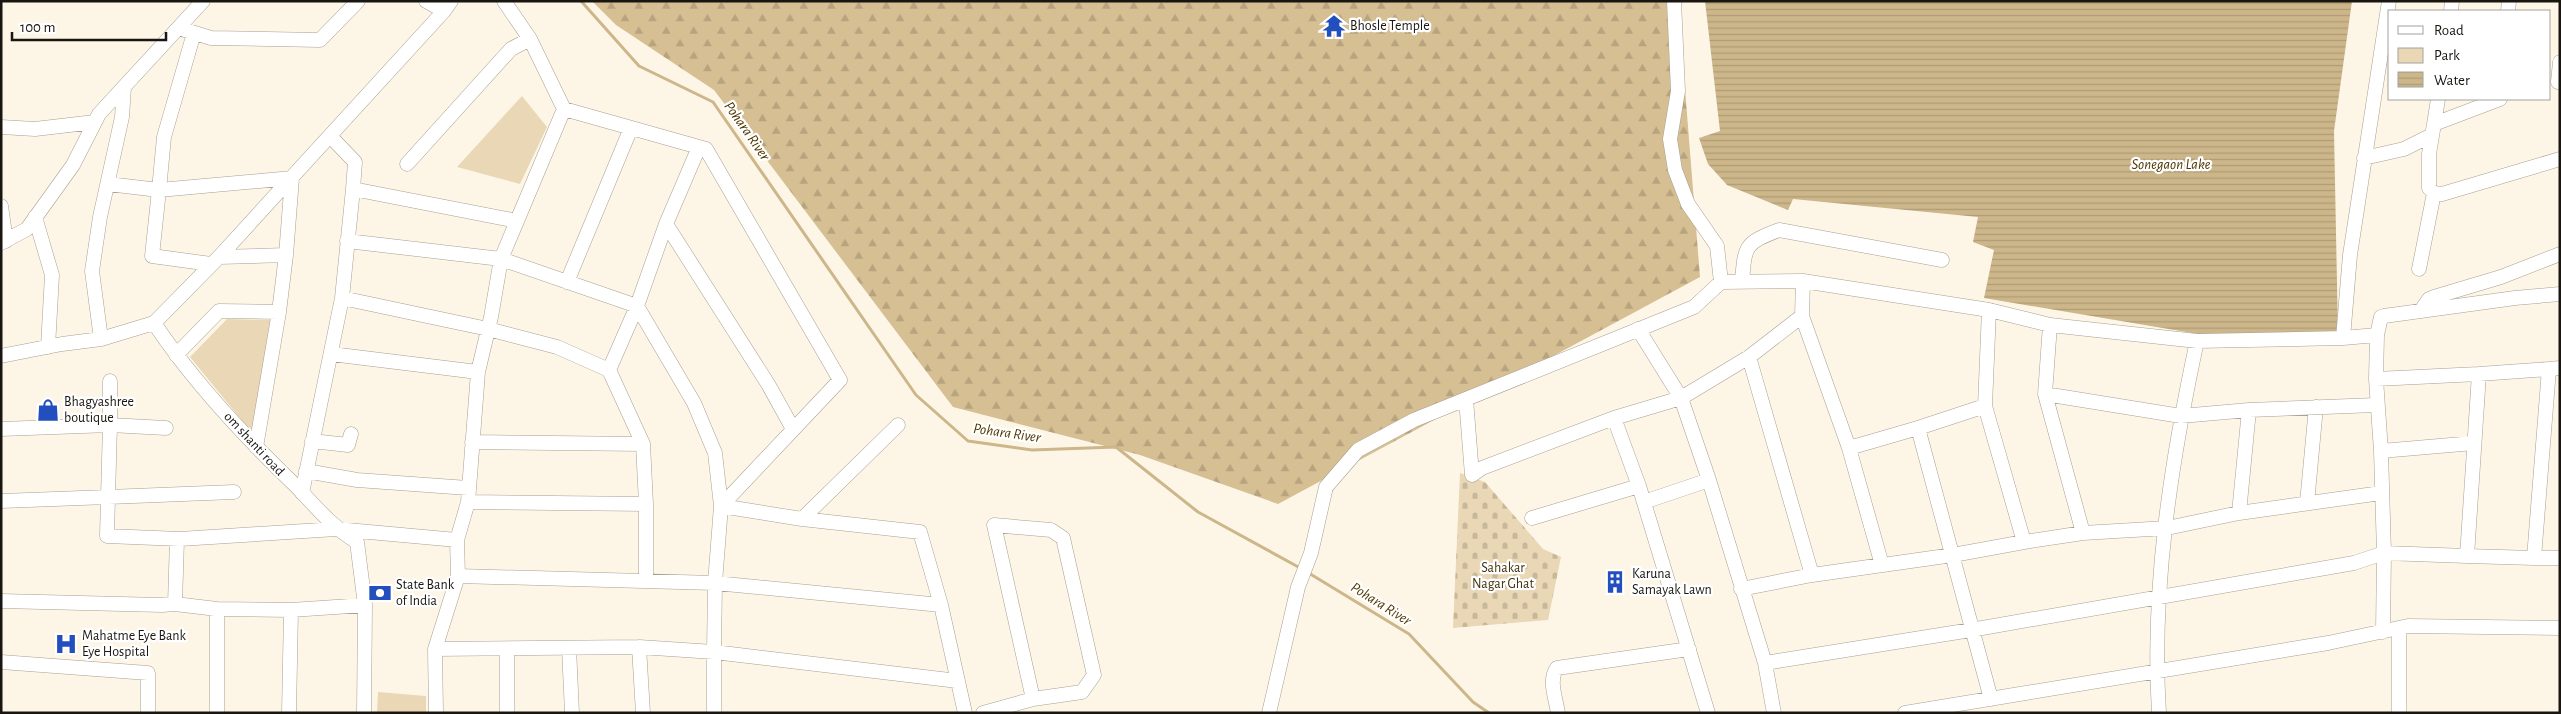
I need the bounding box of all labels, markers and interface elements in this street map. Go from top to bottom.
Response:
scale bar [12,10,166,42]
legend [2388,10,2551,100]
temple icon: Bhosle Temple [1321,13,1347,39]
place label: Bhosle Temple [1350,19,1430,33]
text: 100 m [20,20,55,35]
text: Road [2434,23,2464,38]
text: Park [2434,48,2460,63]
text: Water [2434,73,2470,88]
water label: Pohara River [721,99,773,164]
water label: Sonegaon Lake [2132,157,2211,172]
place label: Bhagyashree boutique [64,395,134,425]
shop icon: Bhagyashree boutique [35,397,61,423]
street label: om shanti road [221,409,287,479]
water label: Pohara River [972,421,1043,445]
park label: Sahakar Nagar Ghat [1472,561,1535,591]
place label: Karuna Samayak Lawn [1632,567,1712,597]
building icon: Karuna Samayak Lawn [1602,569,1628,595]
place label: State Bank of India [396,578,455,608]
bank icon: State Bank of India [367,580,393,606]
water label: Pohara River [1348,580,1415,629]
place label: Mahatme Eye Bank Eye Hospital [82,629,186,659]
hospital icon: Mahatme Eye Bank Eye Hospital [53,631,79,657]

